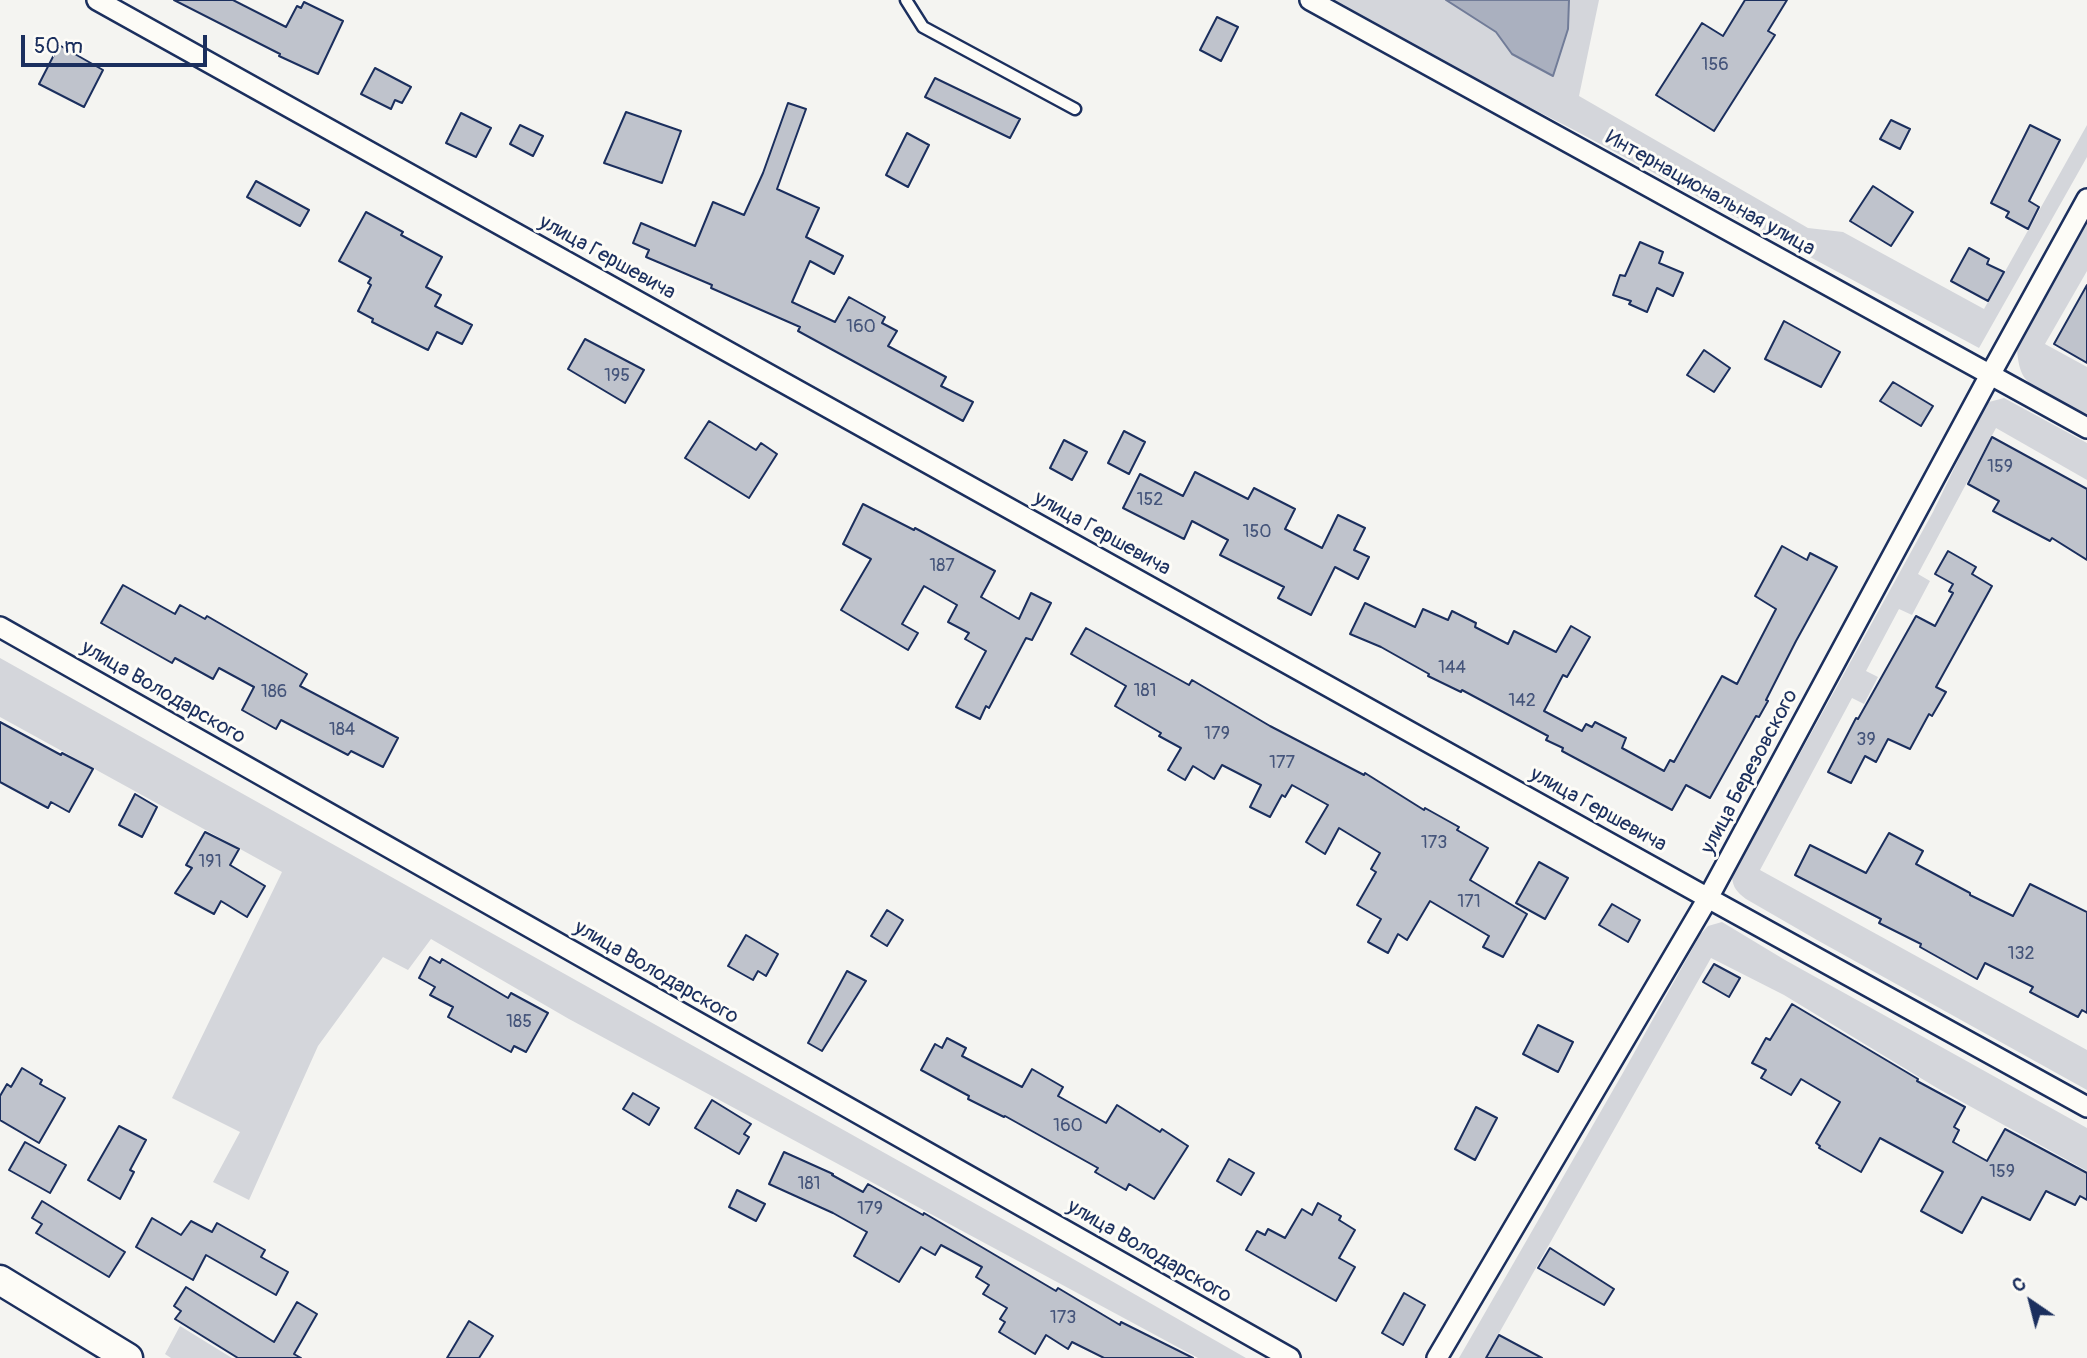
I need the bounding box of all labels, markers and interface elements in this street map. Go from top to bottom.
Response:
scale bar [24,21,210,65]
text: 50 m [34,33,83,60]
house number: 156 [1701,54,1729,76]
street label: Интернациональная улица [1601,126,1819,262]
street label: улица Гершевича [534,210,680,306]
house number: 160 [846,316,876,338]
house number: 195 [604,365,630,387]
house number: 159 [1987,456,2013,478]
street label: улица Гершевича [1029,486,1175,582]
house number: 152 [1137,489,1163,511]
house number: 150 [1242,521,1272,543]
house number: 187 [929,555,955,577]
street label: улица Володарского [76,636,250,750]
house number: 144 [1438,657,1466,679]
house number: 181 [1133,680,1157,702]
house number: 186 [261,681,287,703]
street label: улица Березовского [1696,685,1804,859]
house number: 142 [1508,690,1536,712]
house number: 184 [329,719,355,741]
house number: 179 [1204,723,1230,745]
house number: 39 [1856,729,1876,751]
house number: 177 [1269,752,1295,774]
street label: улица Гершевича [1525,762,1671,858]
house number: 173 [1421,832,1447,854]
house number: 191 [198,851,222,873]
house number: 171 [1457,891,1481,913]
street label: улица Володарского [569,916,743,1030]
house number: 132 [2007,943,2035,965]
house number: 185 [506,1011,532,1033]
house number: 160 [1053,1115,1083,1137]
house number: 159 [1989,1161,2015,1183]
house number: 181 [797,1173,821,1195]
street label: улица Володарского [1062,1195,1236,1309]
house number: 179 [857,1198,883,1220]
north arrow [1996,1267,2066,1337]
text: С [2007,1272,2031,1298]
house number: 173 [1050,1307,1076,1329]

